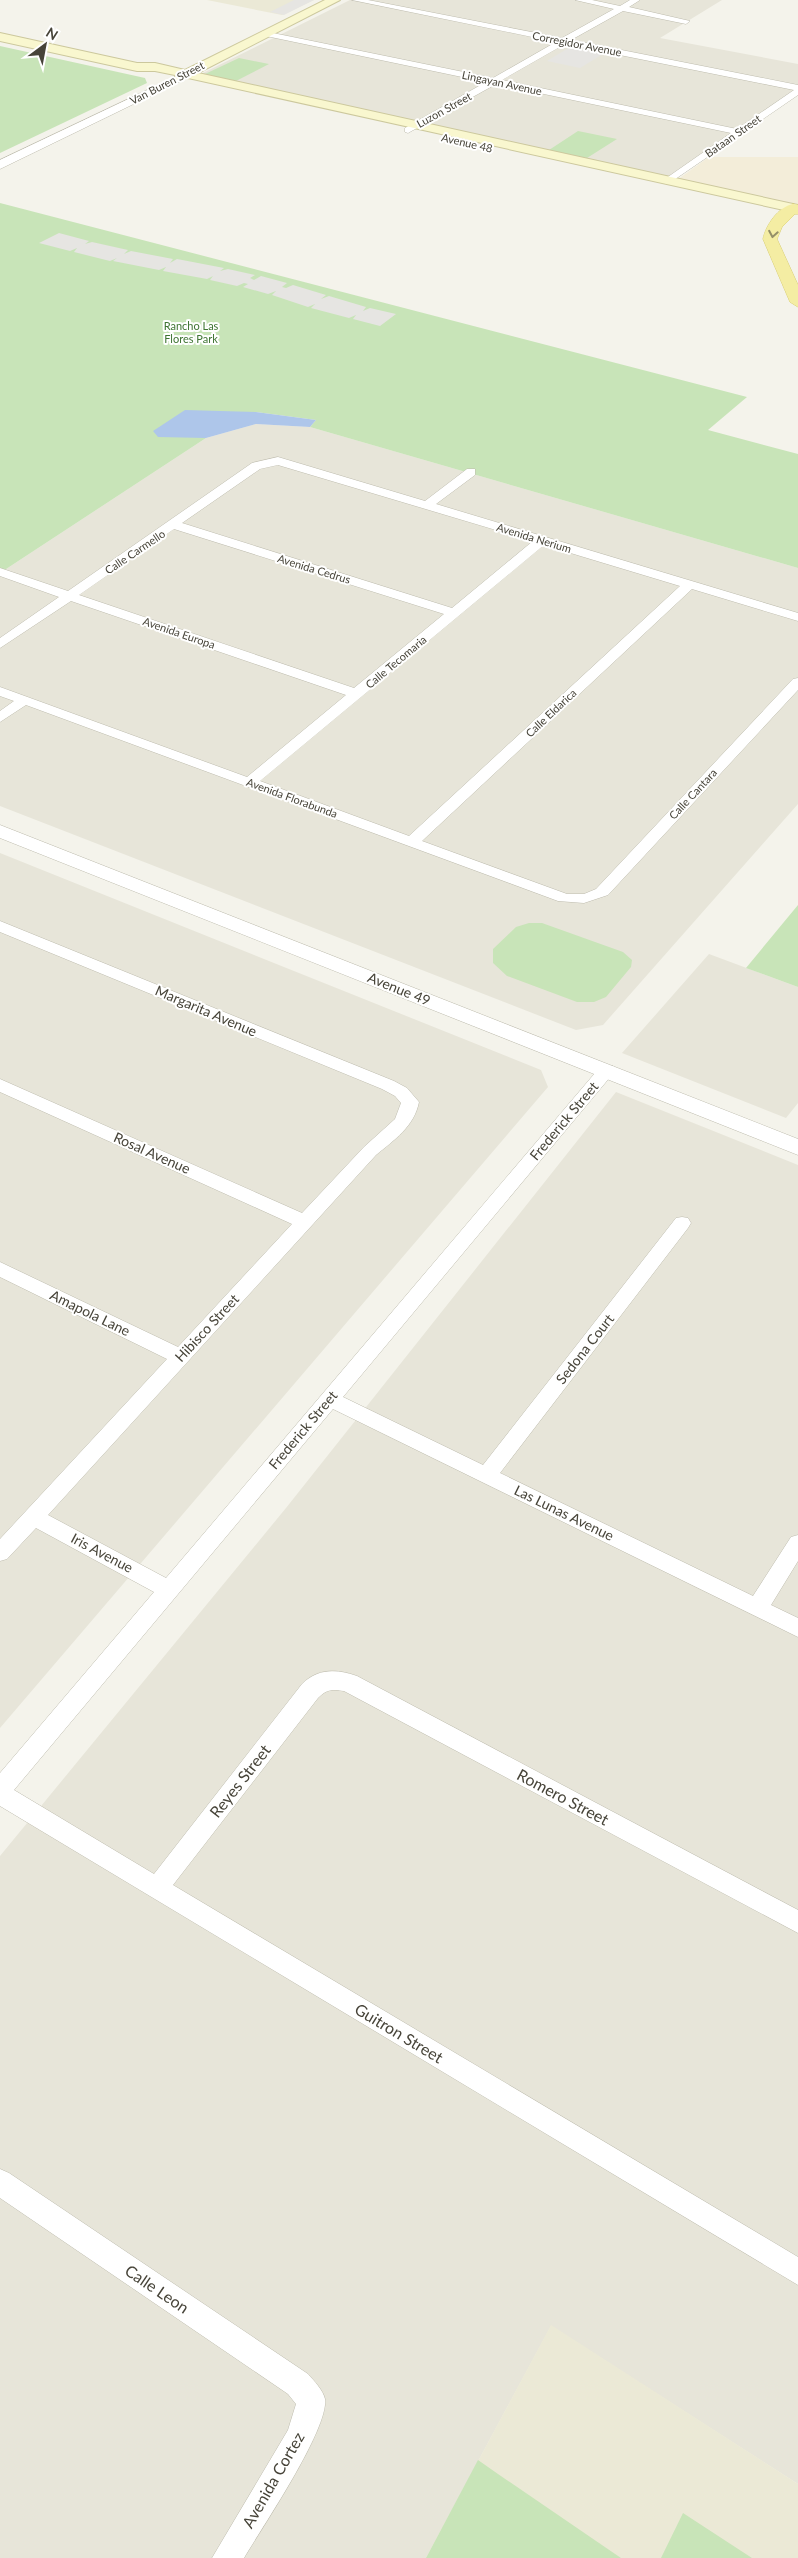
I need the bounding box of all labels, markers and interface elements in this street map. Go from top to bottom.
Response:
north arrow [20,20,70,70]
text: N [43,23,61,44]
street label: Corregidor Avenue [531,28,623,59]
street label: Van Buren Street [127,58,206,107]
street label: Lingayan Avenue [461,68,544,97]
street label: Luzon Street [414,89,473,130]
street label: Bataan Street [702,112,763,160]
street label: Avenue 48 [440,130,494,155]
one-way arrow [768,230,778,239]
park label: Rancho Las Flores Park [164,319,219,345]
street label: Avenida Nerium [495,520,573,555]
street label: Calle Carmello [102,527,167,576]
street label: Avenida Cedrus [276,551,352,586]
street label: Avenida Europa [141,614,217,651]
street label: Calle Tecomaria [363,632,429,691]
street label: Calle Eldarica [523,686,579,739]
street label: Calle Cantara [666,766,719,822]
street label: Avenida Florabunda [245,775,339,820]
street label: Avenue 49 [365,968,433,1009]
street label: Margarita Avenue [153,981,260,1040]
street label: Frederick Street [526,1078,601,1163]
street label: Rosal Avenue [111,1128,193,1177]
street label: Amapola Lane [47,1286,133,1339]
street label: Hibisco Street [171,1290,242,1365]
street label: Sedona Court [552,1310,617,1387]
street label: Frederick Street [265,1387,340,1472]
street label: Las Lunas Avenue [512,1481,617,1544]
street label: Iris Avenue [68,1529,136,1576]
street label: Reyes Street [205,1740,274,1821]
street label: Romero Street [514,1764,613,1829]
street label: Guitron Street [352,1999,447,2067]
street label: Calle Leon [122,2260,193,2317]
street label: Avenida Cortez [238,2429,308,2531]

